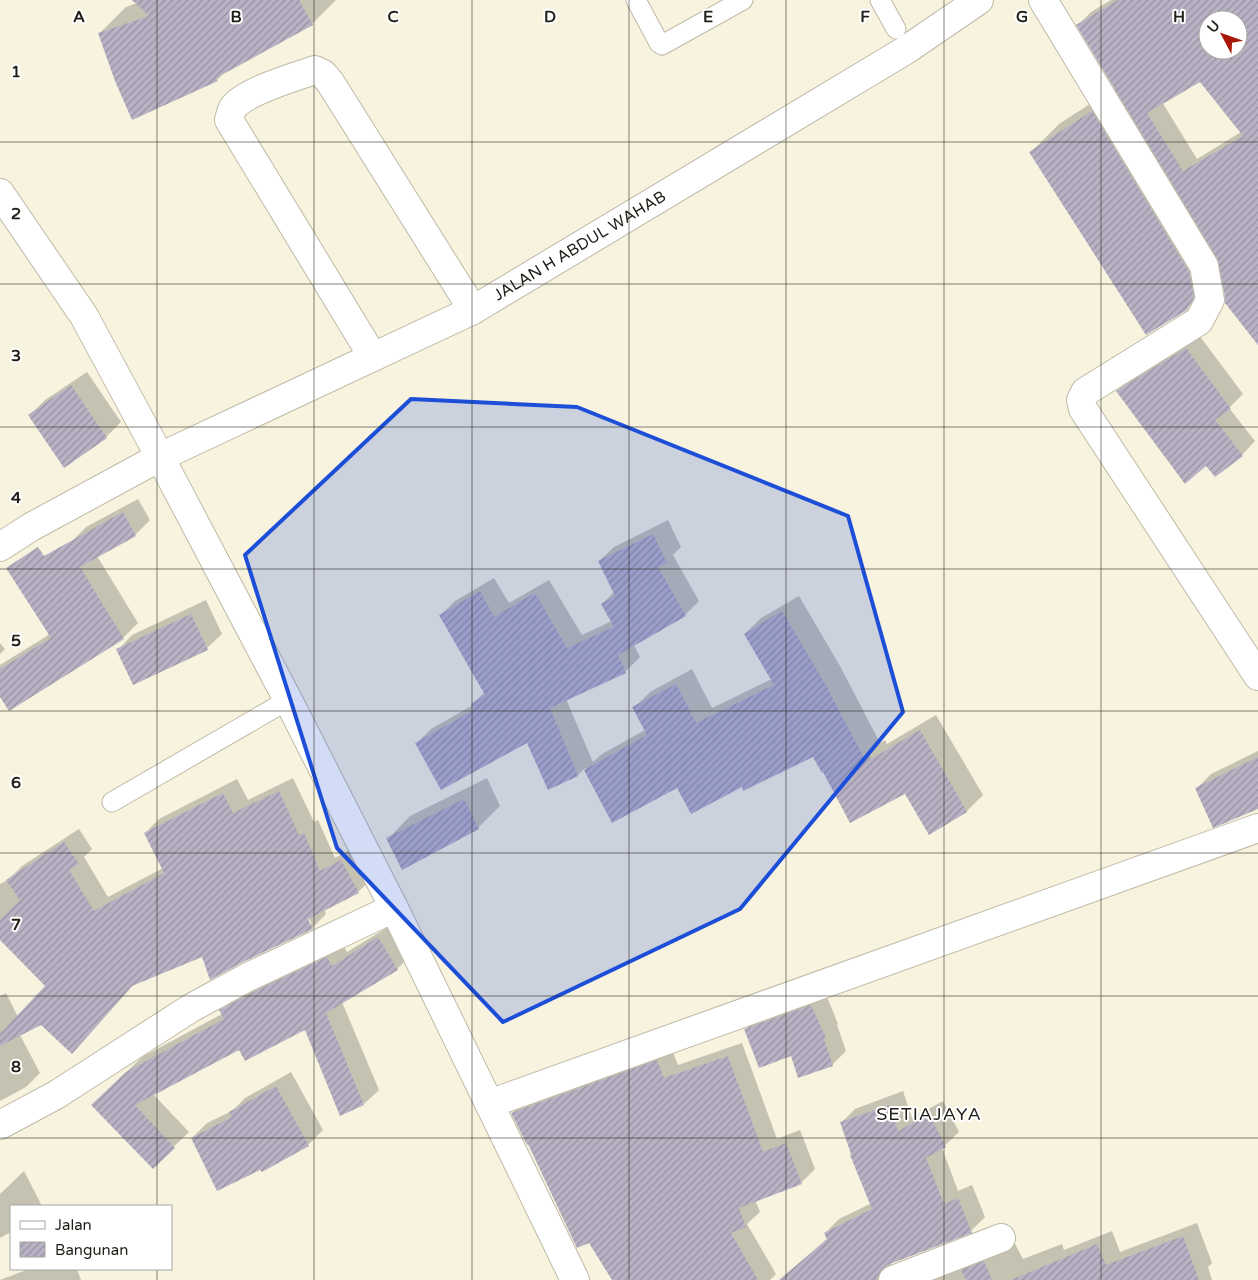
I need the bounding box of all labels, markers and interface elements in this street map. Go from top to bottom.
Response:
text: A [73,7,85,27]
text: B [230,7,242,27]
text: C [387,7,399,27]
text: D [544,7,556,27]
text: E [703,7,713,27]
text: F [860,7,870,27]
text: G [1016,7,1028,27]
text: H [1173,7,1185,27]
north arrow [1198,10,1248,60]
text: U [1204,17,1223,36]
text: 1 [11,62,21,82]
street label: JALAN H ABDUL WAHAB [490,187,670,305]
text: 2 [11,204,21,224]
text: 3 [11,346,21,366]
text: 4 [11,488,21,508]
text: 5 [11,631,21,651]
text: 6 [11,773,21,793]
text: 7 [11,915,21,935]
text: 8 [11,1057,21,1077]
district label: SETIAJAYA [876,1103,982,1125]
legend [10,1205,172,1270]
text: Jalan [55,1216,92,1234]
text: Bangunan [55,1241,128,1259]

